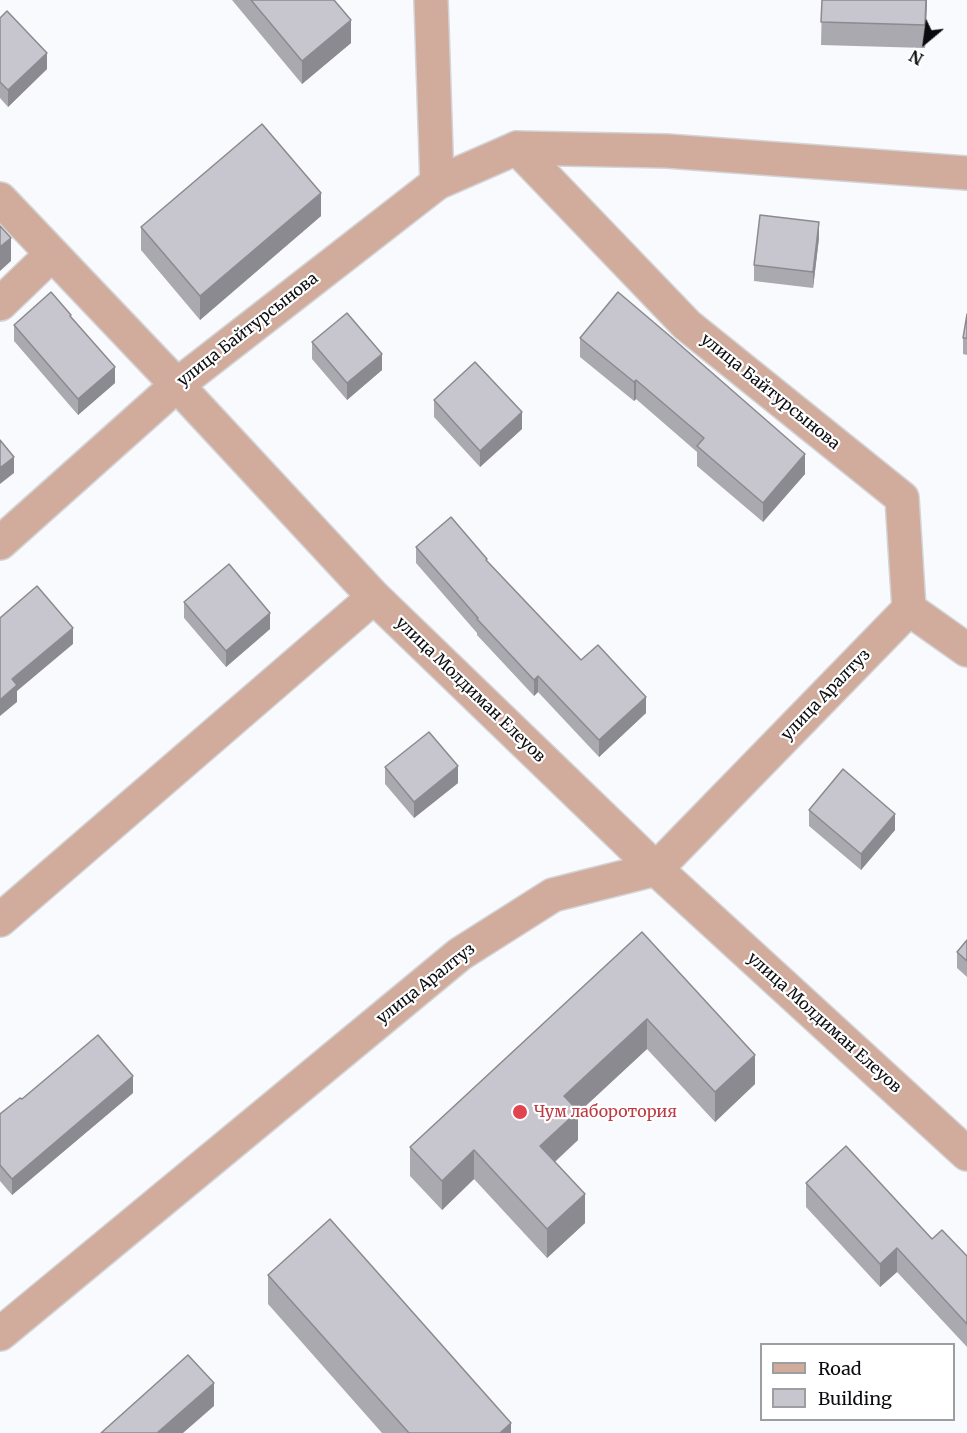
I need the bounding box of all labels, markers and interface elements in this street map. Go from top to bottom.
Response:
north arrow [895,12,955,72]
text: N [906,46,927,70]
street label: улица Байтурсынова [174,269,322,391]
street label: улица Байтурсынова [697,330,843,454]
street label: улица Молдиман Елеуов [391,613,549,767]
street label: улица Аралтуз [778,645,874,745]
street label: улица Аралтуз [373,940,479,1028]
street label: улица Молдиман Елеуов [743,949,905,1097]
place label: Чум лаборотория [534,1102,677,1122]
marker: Чум лаборотория [511,1103,529,1121]
legend [760,1343,955,1421]
text: Road [818,1357,862,1380]
text: Building [818,1387,892,1410]

